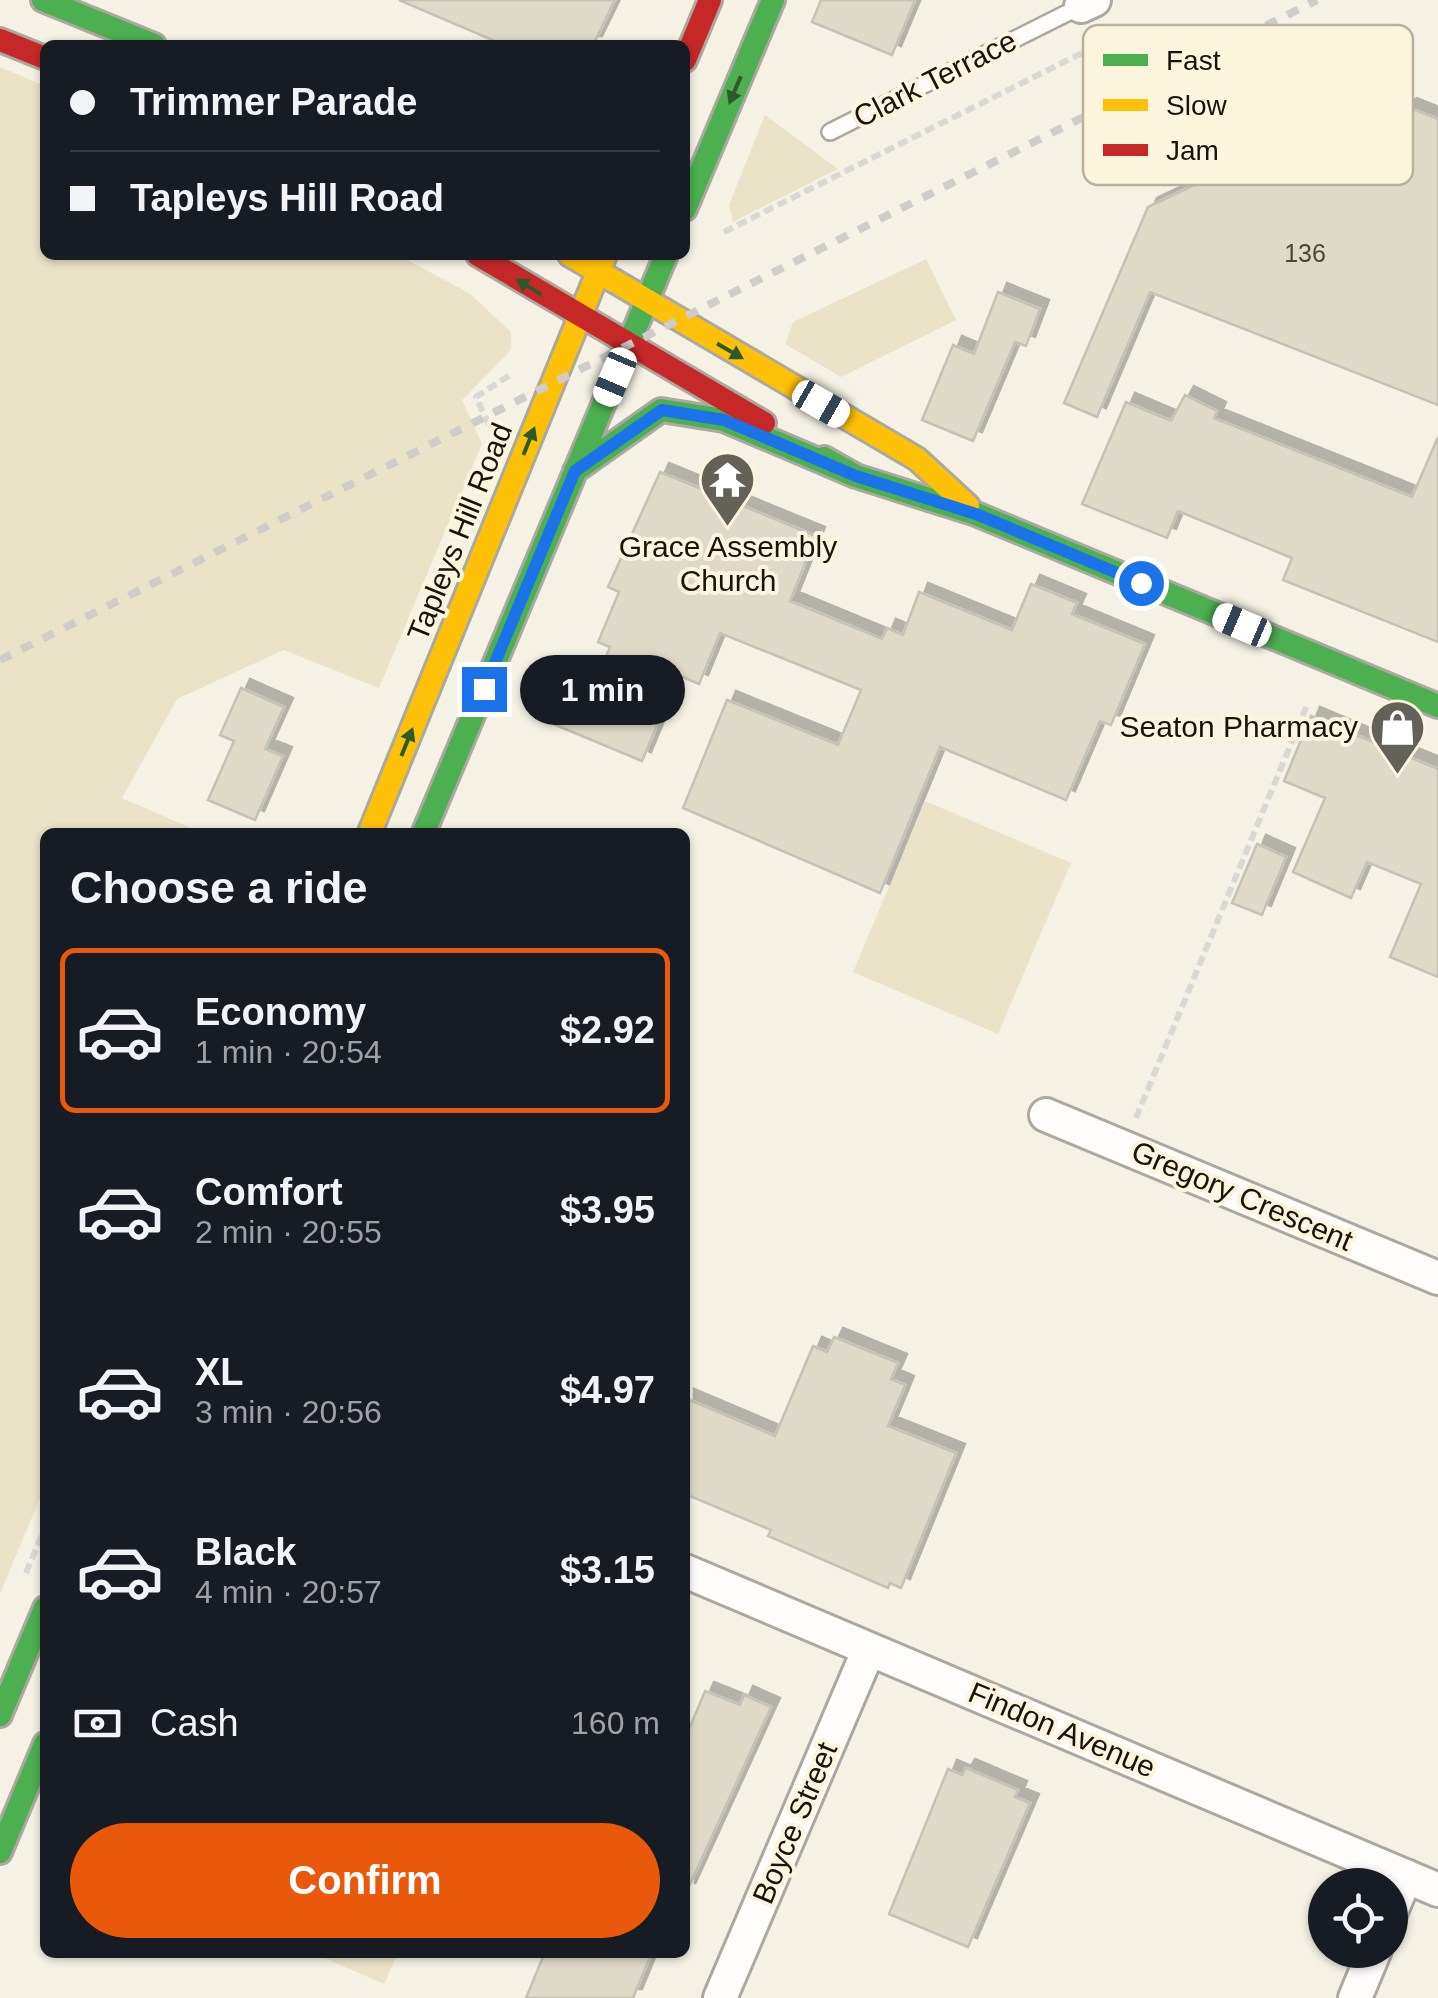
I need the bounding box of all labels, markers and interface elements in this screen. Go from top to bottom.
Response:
street label: Clark Terrace [848,23,1021,134]
legend [1083,25,1413,185]
text: Fast [1166,45,1221,76]
one-way arrow [727,75,743,105]
text: Trimmer Parade [130,81,417,123]
text: Slow [1166,90,1227,121]
text: Jam [1166,135,1219,166]
text: Tapleys Hill Road [130,177,444,219]
house number: 136 [1284,239,1326,267]
one-way arrow [515,278,543,296]
one-way arrow [716,342,744,360]
car [589,344,641,410]
car [788,376,854,432]
street label: Tapleys Hill Road [401,418,518,645]
one-way arrow [522,426,538,456]
temple icon: Grace Assembly Church [698,449,758,528]
place label: Grace Assembly Church [619,530,837,597]
route start [1119,561,1164,606]
car [1209,599,1275,651]
callout: 1 min [519,654,684,724]
route end [462,667,507,712]
text: 1 min [561,672,644,708]
shop icon: Seaton Pharmacy [1367,697,1427,776]
place label: Seaton Pharmacy [1120,710,1358,743]
one-way arrow [399,727,415,757]
text: Choose a ride [70,862,368,913]
icon: car [75,986,165,1076]
text: Economy [195,991,366,1033]
text: $2.92 [560,1009,655,1051]
text: 1 min · 20:54 [195,1034,382,1070]
street label: Gregory Crescent [1127,1134,1358,1257]
icon: car [75,1166,165,1256]
text: Comfort [195,1171,343,1213]
text: $3.95 [560,1189,655,1231]
text: 2 min · 20:55 [195,1214,382,1250]
icon: car [75,1346,165,1436]
text: XL [195,1351,244,1393]
text: $4.97 [560,1369,655,1411]
text: 3 min · 20:56 [195,1394,382,1430]
icon: car [75,1526,165,1616]
text: Black [195,1531,296,1573]
text: $3.15 [560,1549,655,1591]
text: 4 min · 20:57 [195,1574,382,1610]
street label: Findon Avenue [964,1675,1161,1784]
icon: cash [70,1696,125,1751]
text: Cash [150,1702,239,1744]
text: 160 m [571,1705,660,1741]
street label: Boyce Street [746,1737,844,1908]
button: Confirm [70,1823,660,1938]
map controls [1308,1868,1408,1968]
button: locate [1308,1868,1408,1968]

